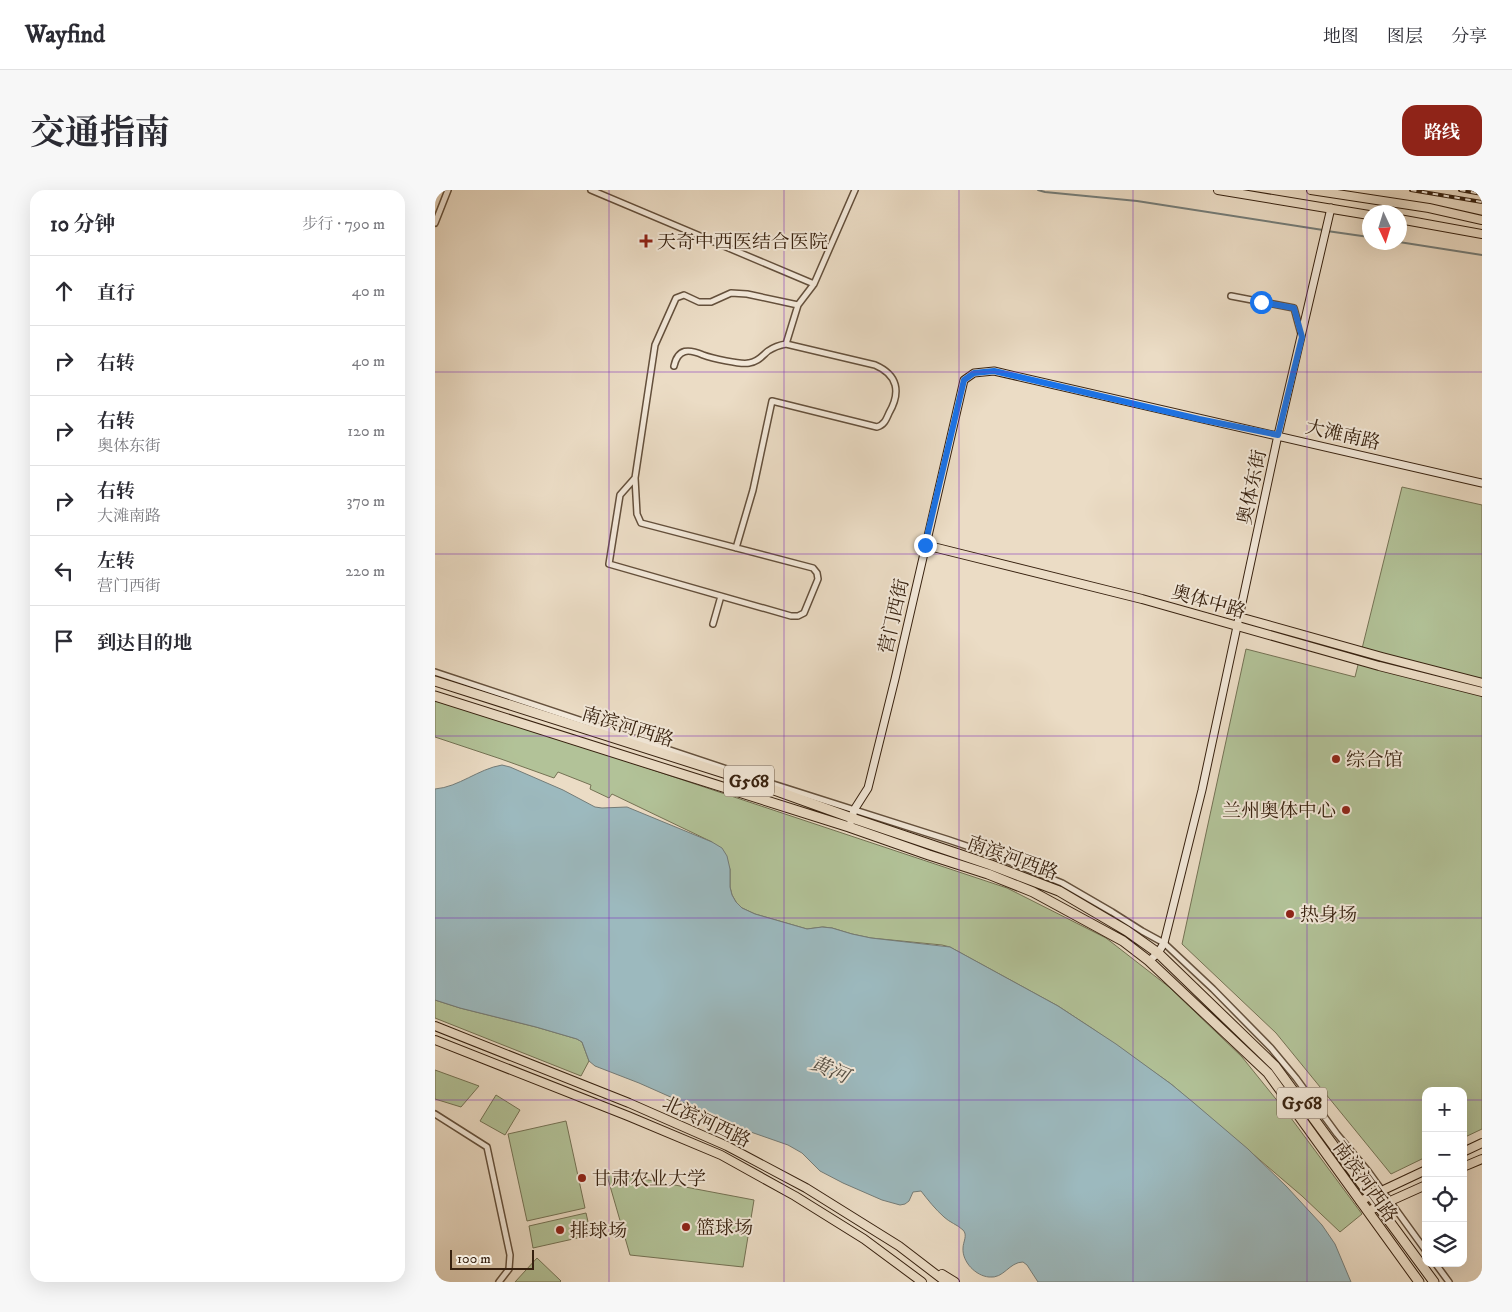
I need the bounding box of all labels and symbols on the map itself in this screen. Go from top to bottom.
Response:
north arrow [1362,205,1407,250]
place label: 天奇中西医结合医院 [657,231,828,254]
marker: 天奇中西医结合医院 [639,234,653,248]
route start [1250,291,1273,314]
street label: 大滩南路 [1303,416,1382,455]
street label: 奥体东街 [1233,448,1272,527]
route end [914,534,937,557]
street label: 营门西街 [875,577,914,656]
street label: 奥体中路 [1169,581,1248,624]
street label: 南滨河西路 [579,703,676,752]
place label: 综合馆 [1346,749,1403,772]
marker: 综合馆 [1330,753,1342,765]
road number: G568 [724,766,774,796]
place label: 兰州奥体中心 [1222,800,1336,823]
marker: 兰州奥体中心 [1340,804,1352,816]
street label: 南滨河西路 [964,831,1061,885]
place label: 热身场 [1300,904,1357,927]
marker: 热身场 [1284,908,1296,920]
water label: 黄河 [806,1051,855,1091]
road number: G568 [1277,1088,1327,1118]
street label: 北滨河西路 [658,1092,754,1153]
street label: 南滨河西路 [1328,1137,1402,1227]
place label: 甘肃农业大学 [592,1168,706,1191]
marker: 甘肃农业大学 [576,1172,588,1184]
place label: 篮球场 [696,1217,753,1240]
place label: 排球场 [570,1220,627,1243]
marker: 篮球场 [680,1221,692,1233]
marker: 排球场 [554,1224,566,1236]
scale bar [450,1247,534,1270]

